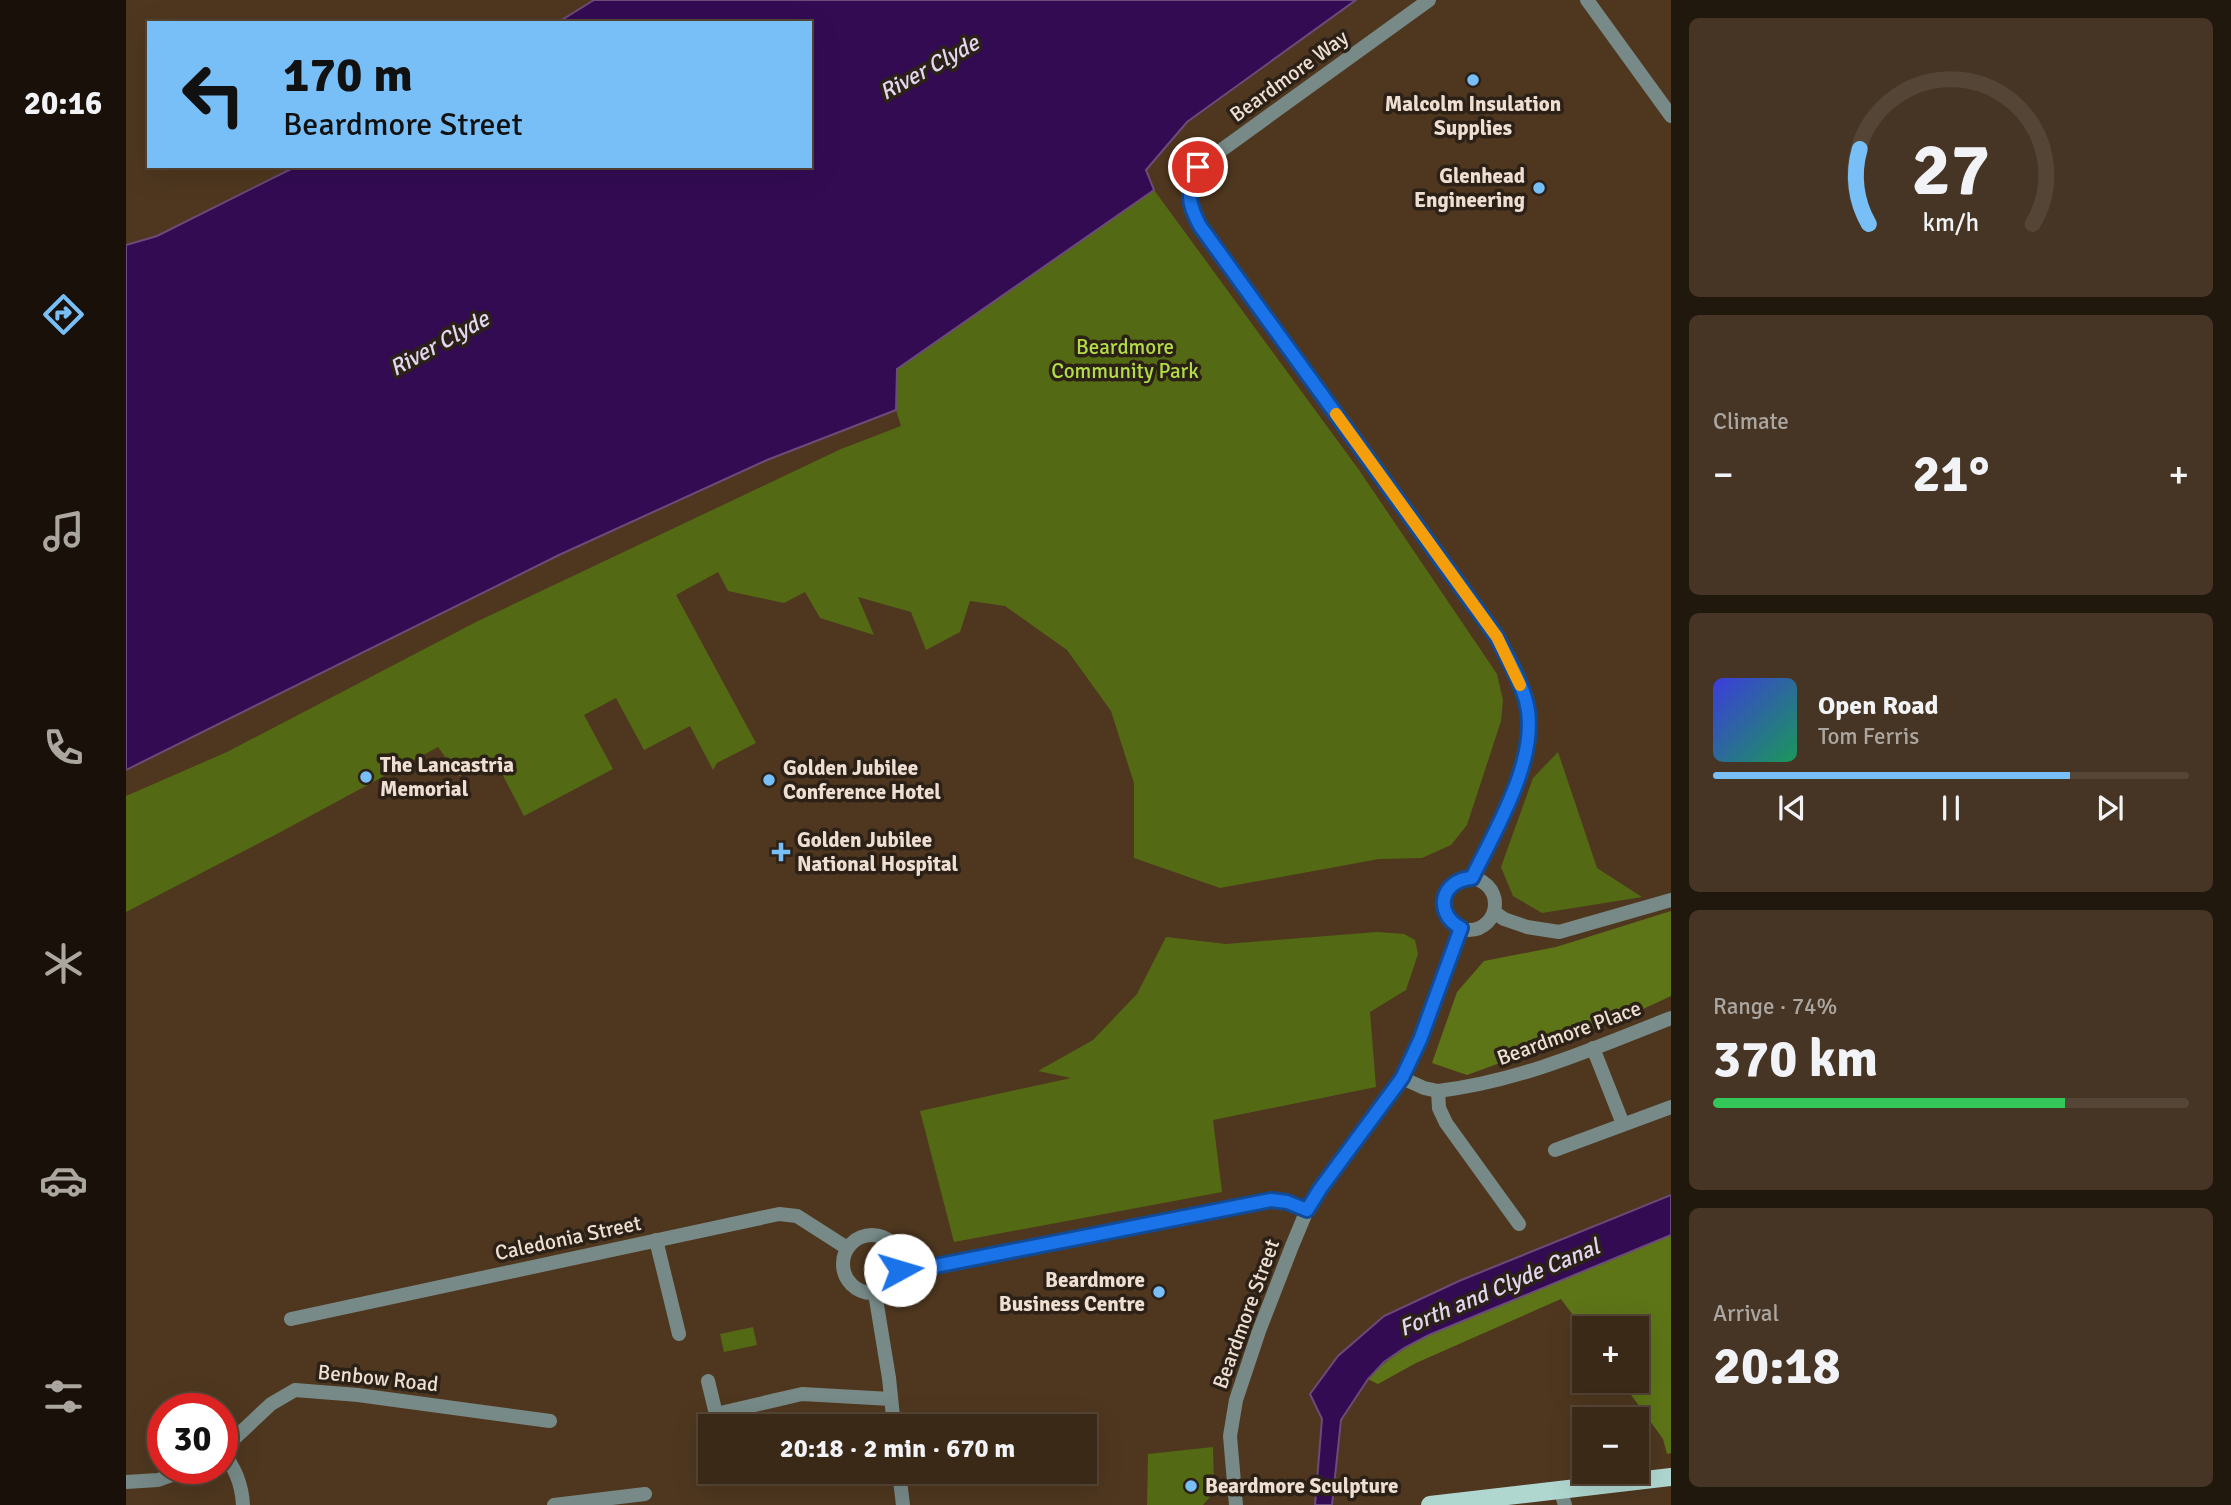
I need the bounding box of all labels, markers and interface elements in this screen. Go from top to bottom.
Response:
street label: Beardmore Way [1225,24,1353,128]
water label: River Clyde [874,27,986,107]
text: 170 m [283,45,413,105]
icon: left [168,49,259,140]
marker: Malcolm Insulation Supplies [1465,72,1481,88]
text: 20:16 [24,84,102,123]
place label: Malcolm Insulation Supplies [1385,91,1561,141]
text: Beardmore Street [283,105,523,144]
text: 27 [1912,126,1990,215]
pin [1168,137,1228,197]
icon: arrive [1179,148,1217,186]
place label: Glenhead Engineering [1414,163,1525,213]
marker: Glenhead Engineering [1531,180,1547,196]
text: km/h [1923,207,1979,238]
icon: directions [39,290,88,339]
water label: River Clyde [384,303,496,383]
park label: Beardmore Community Park [1051,334,1199,384]
text: Climate [1713,407,1789,436]
text: 21° [1913,442,1989,506]
text: − [1713,451,1734,498]
text: + [2168,451,2189,498]
icon: music [39,507,88,556]
text: Open Road [1818,690,1939,722]
text: Tom Ferris [1818,722,1919,751]
icon: phone [39,723,88,772]
place label: The Lancastria Memorial [380,752,514,802]
place label: Golden Jubilee Conference Hotel [783,755,941,805]
marker: The Lancastria Memorial [358,769,374,785]
marker: Golden Jubilee Conference Hotel [761,772,777,788]
icon: previous [1773,789,1811,827]
icon: pause [1932,789,1970,827]
icon: next [2091,789,2129,827]
place label: Golden Jubilee National Hospital [797,827,959,877]
marker: Golden Jubilee National Hospital [771,842,791,862]
icon: climate [39,939,88,988]
text: Range · 74% [1713,992,1837,1021]
street label: Beardmore Place [1493,995,1645,1071]
text: 370 km [1713,1027,1878,1091]
icon: car [39,1156,88,1205]
street label: Caledonia Street [493,1210,643,1266]
water label: Forth and Clyde Canal [1394,1231,1606,1343]
position arrow [863,1233,937,1307]
street label: Beardmore Street [1207,1236,1285,1392]
place label: Beardmore Business Centre [999,1267,1145,1317]
marker: Beardmore Business Centre [1151,1284,1167,1300]
text: Arrival [1713,1299,1779,1328]
map controls [1572,1316,1649,1484]
button: + [1572,1316,1649,1393]
text: 20:18 [1713,1334,1841,1398]
street label: Benbow Road [316,1359,440,1397]
icon: filters [39,1372,88,1421]
speed limit sign: 30 [147,1393,238,1484]
button: − [1572,1407,1649,1484]
text: 20:18 · 2 min · 670 m [780,1433,1015,1465]
place label: Beardmore Sculpture [1205,1473,1398,1499]
marker: Beardmore Sculpture [1183,1478,1199,1494]

